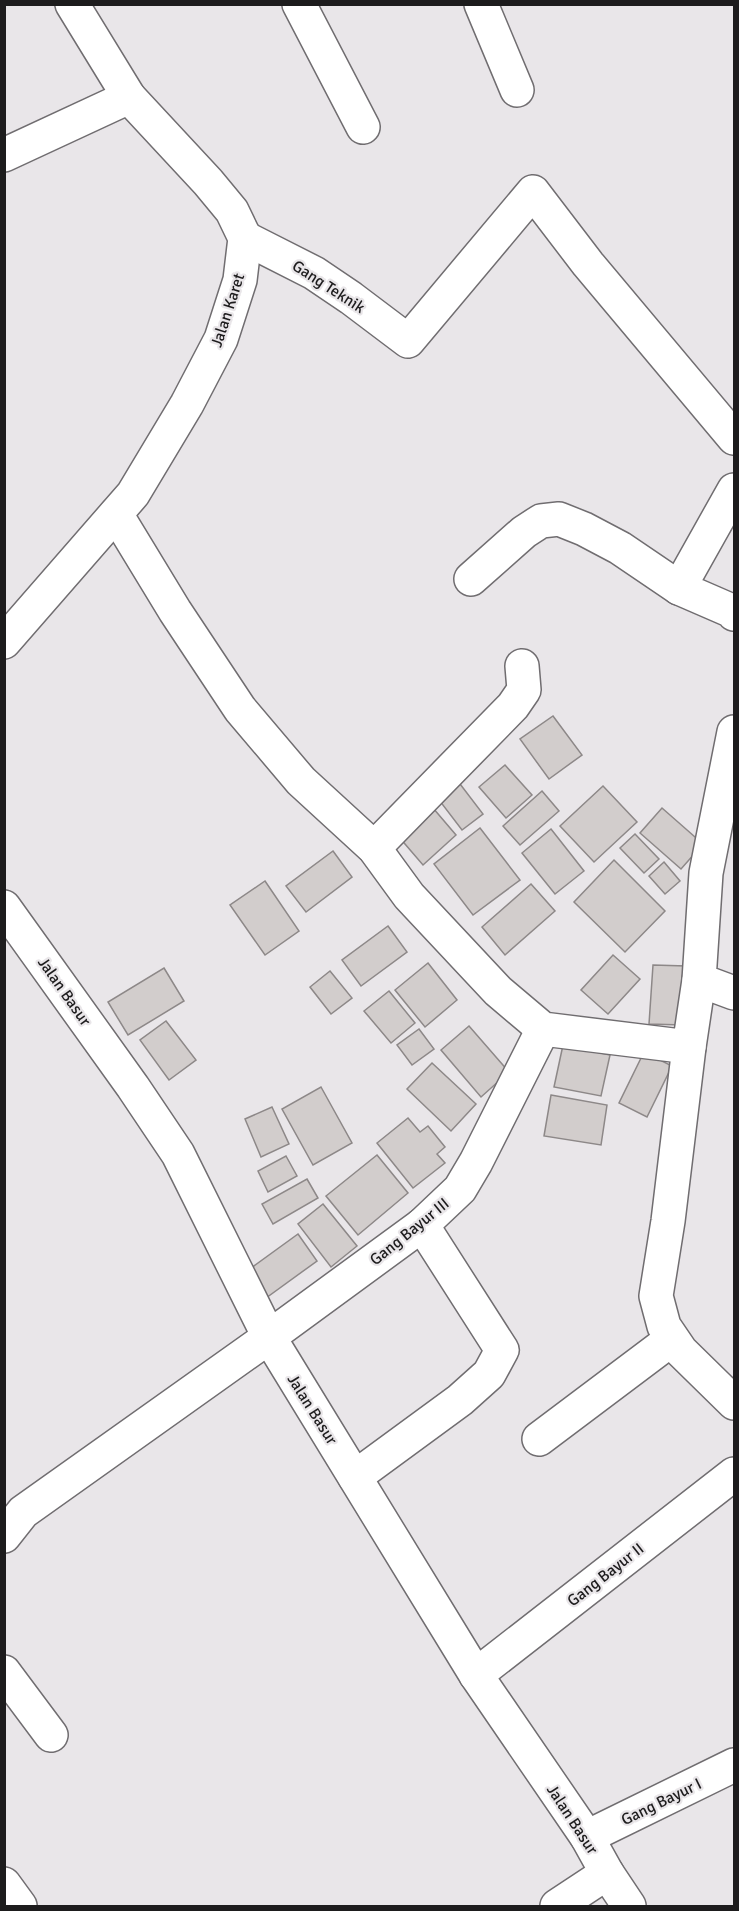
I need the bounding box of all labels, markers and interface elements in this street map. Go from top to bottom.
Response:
street label: Gang Teknik [288,256,369,318]
street label: Jalan Karet [207,270,249,350]
street label: Jalan Basur [33,953,95,1030]
street label: Gang Bayur III [366,1194,453,1270]
street label: Jalan Basur [283,1371,342,1449]
street label: Gang Bayur II [563,1539,648,1611]
street label: Gang Bayur I [618,1774,705,1830]
street label: Jalan Basur [542,1781,602,1858]

